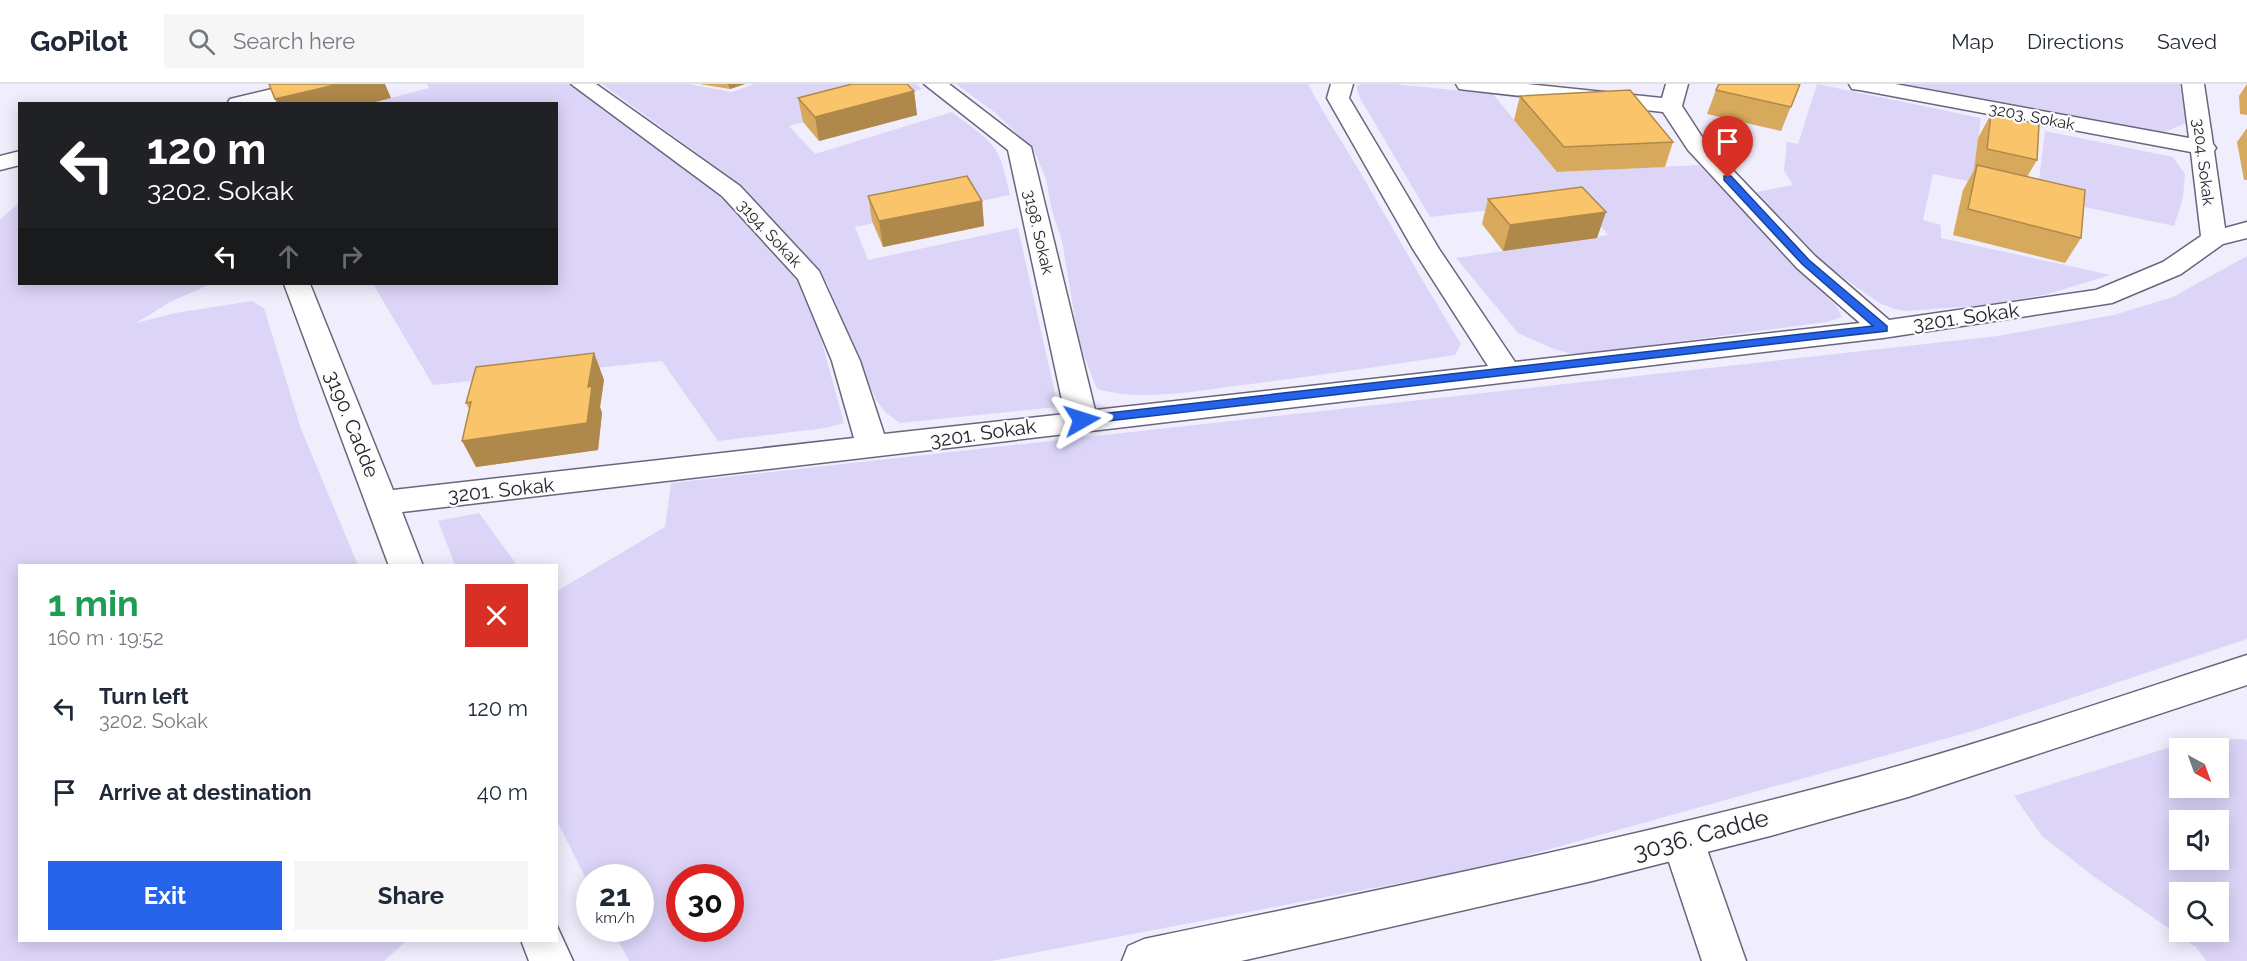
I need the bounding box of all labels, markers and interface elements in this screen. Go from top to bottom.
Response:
search box [164,14,584,68]
text: GoPilot [30,25,128,58]
icon: search [185,25,218,58]
text: Search here [233,28,355,54]
text: Map [1951,29,1994,54]
text: Directions [2027,29,2124,54]
text: Saved [2157,29,2217,54]
street label: 3203. Sokak [1987,99,2077,134]
pin [1702,116,1753,178]
street label: 3204. Sokak [2189,118,2218,207]
text: 120 m [147,125,266,174]
icon: arrive [1711,125,1744,158]
icon: left [48,126,126,204]
text: 3202. Sokak [147,175,294,206]
street label: 3198. Sokak [1020,188,1058,277]
street label: 3194. Sokak [734,196,806,271]
icon: left [209,240,242,273]
icon: ahead [272,240,305,273]
icon: right [335,240,368,273]
street label: 3201. Sokak [1911,298,2021,336]
street label: 3190. Cadde [320,367,384,481]
position arrow [1050,388,1114,452]
street label: 3201. Sokak [928,414,1038,452]
street label: 3201. Sokak [447,472,556,508]
text: 1 min [48,582,139,624]
button: close [465,584,528,647]
text: 160 m · 19:52 [48,626,164,650]
text: Turn left [99,683,189,709]
icon: left [48,692,81,725]
text: 120 m [468,695,528,721]
text: 3202. Sokak [99,709,208,733]
north arrow [2169,738,2229,798]
map controls [2169,738,2229,942]
icon: arrive [48,776,81,809]
text: Arrive at destination [99,779,312,805]
text: 40 m [477,779,528,805]
street label: 3036. Cadde [1630,803,1772,867]
button: sound [2169,810,2229,870]
button: Exit [48,861,282,930]
button: Share [294,861,528,930]
speed limit sign: 30 [666,864,744,942]
text: 21 [599,878,631,913]
button: search [2169,882,2229,942]
text: km/h [595,909,635,927]

